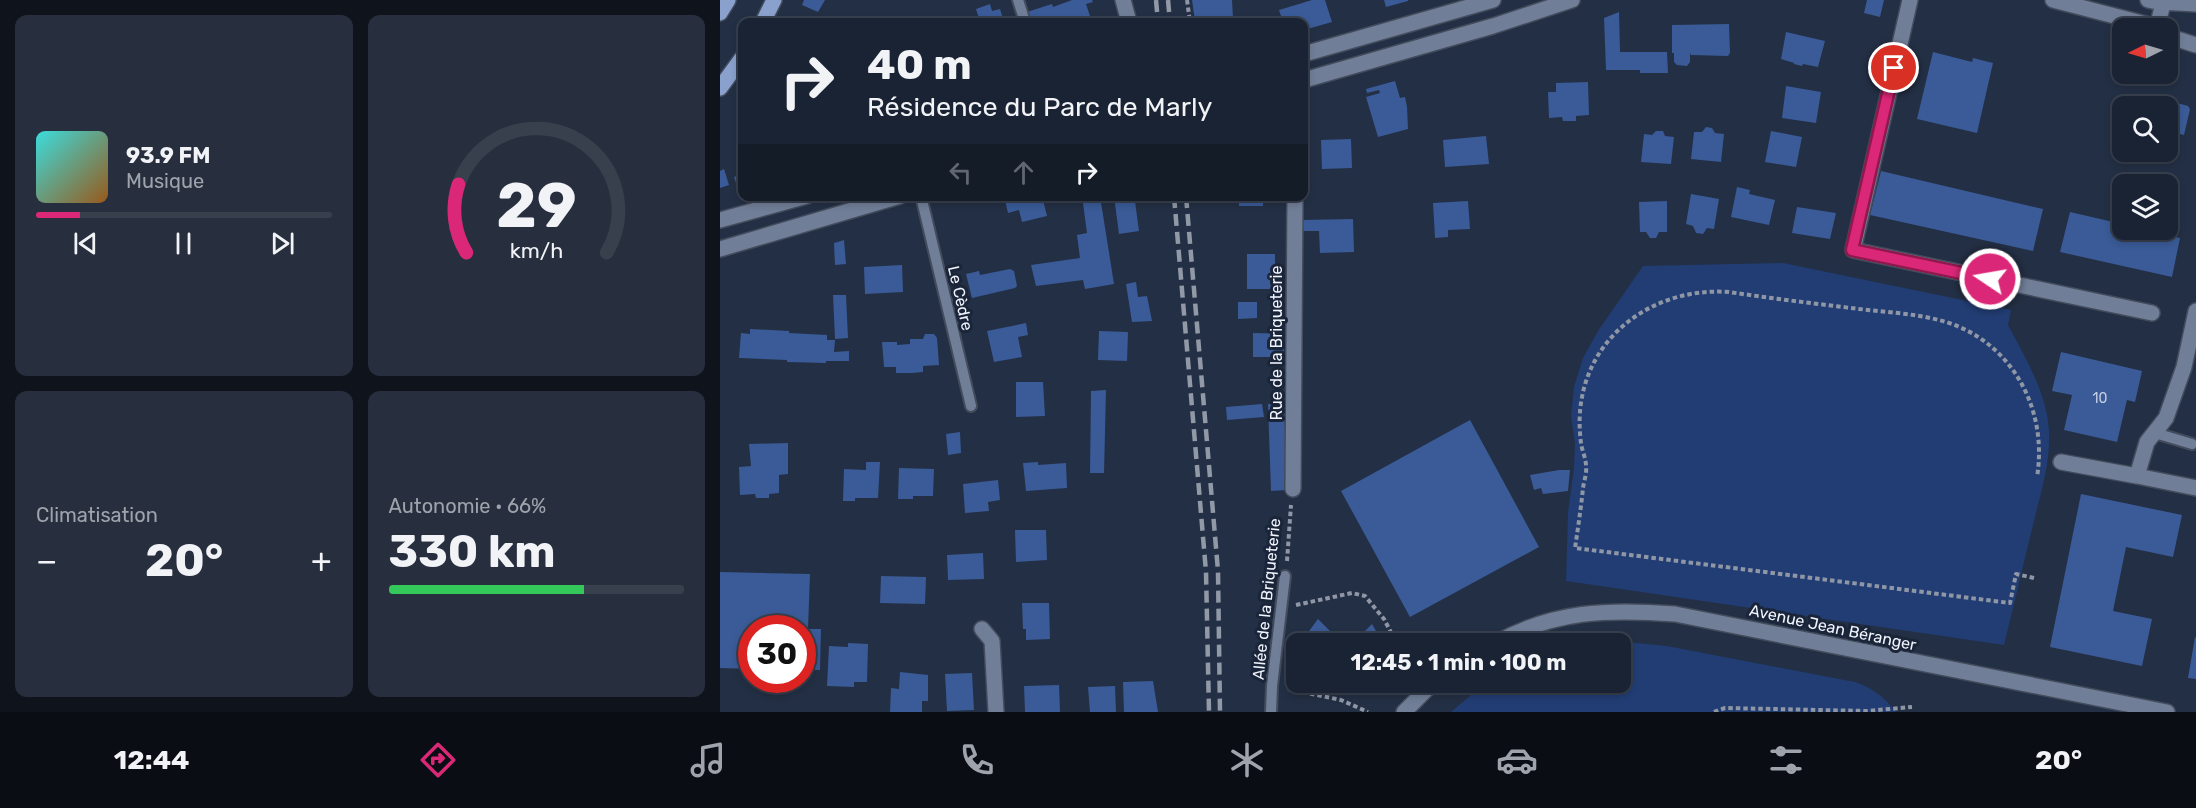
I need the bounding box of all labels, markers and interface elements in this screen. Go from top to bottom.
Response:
north arrow [2112,18,2178,84]
map controls [2112,18,2178,240]
text: 40 m [867,40,972,90]
icon: right [768,42,846,120]
pin [1868,42,1919,93]
icon: arrive [1877,51,1910,84]
text: Résidence du Parc de Marly [867,91,1212,123]
button: search [2112,96,2178,162]
text: 93.9 FM [126,142,210,169]
icon: left [944,156,977,189]
icon: ahead [1007,156,1040,189]
icon: right [1070,156,1103,189]
text: Musique [126,169,204,193]
text: 29 [496,169,577,243]
button: layers [2112,174,2178,240]
icon: previous [69,227,102,260]
icon: pause [167,227,200,260]
icon: next [266,227,299,260]
text: km/h [509,238,563,263]
position arrow [1958,247,2022,311]
street label: Le Cèdre [944,264,977,332]
street label: Rue de la Briqueterie [1267,266,1286,420]
house number: 10 [2093,390,2108,407]
text: Autonomie · 66% [389,494,546,518]
text: Climatisation [36,503,158,527]
street label: Allée de la Briqueterie [1249,517,1284,681]
text: 330 km [389,525,556,578]
text: 20° [145,534,223,587]
text: − [36,541,57,580]
text: + [311,541,332,580]
street label: Avenue Jean Béranger [1748,600,1918,654]
speed limit sign: 30 [738,615,816,693]
text: 12:45 · 1 min · 100 m [1350,649,1567,676]
icon: directions [417,739,459,781]
icon: music [687,739,729,781]
icon: phone [956,739,998,781]
icon: climate [1226,739,1268,781]
icon: car [1496,739,1538,781]
icon: filters [1765,739,1807,781]
text: 12:44 [114,744,190,776]
text: 20° [2035,744,2082,776]

